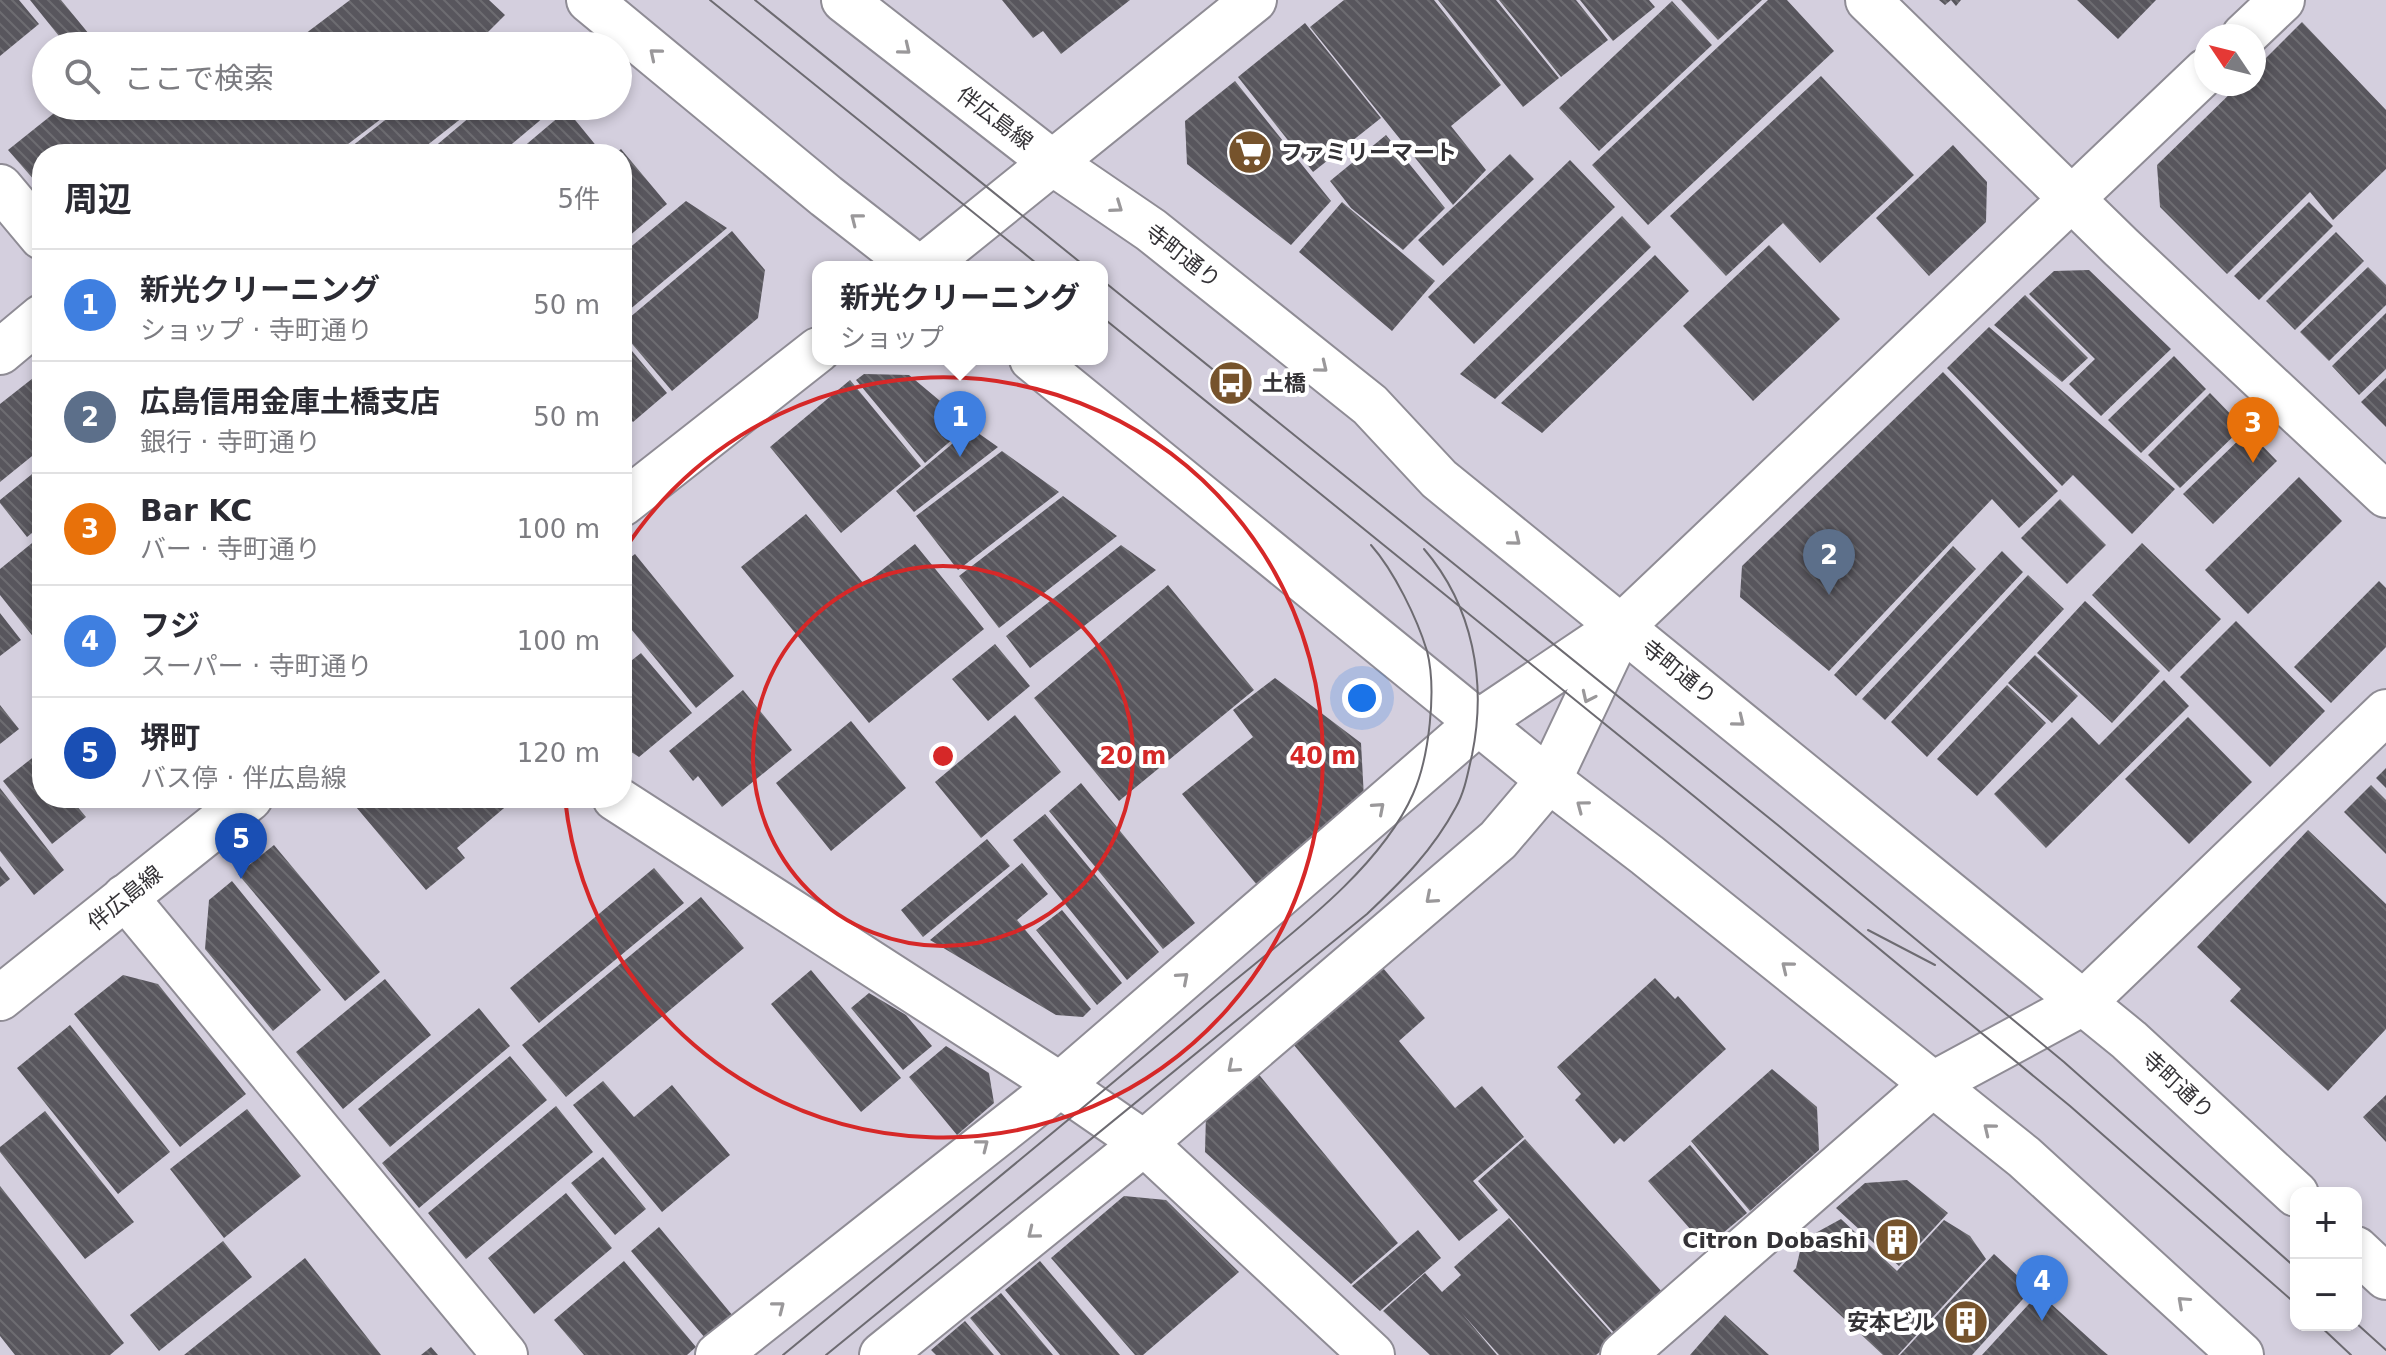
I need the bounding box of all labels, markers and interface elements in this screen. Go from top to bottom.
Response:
north arrow [2194,24,2266,96]
search box [32,32,632,120]
one-way arrow [896,39,910,54]
one-way arrow [649,49,664,64]
icon: search [60,54,104,98]
text: ここで検索 [124,61,274,96]
street label: 伴広島線 [952,82,1038,154]
supermarket icon: ファミリーマート [1226,128,1274,176]
place label: ファミリーマート [1281,140,1457,165]
text: 周辺 [64,179,132,219]
text: 5件 [557,184,600,214]
one-way arrow [1109,197,1123,212]
one-way arrow [851,214,865,229]
street label: 寺町通り [1141,219,1225,293]
popup [812,261,1108,365]
text: 新光クリーニング [140,272,380,307]
text: 新光クリーニング [840,280,1080,315]
text: 1 [81,290,99,320]
text: 50 m [533,290,600,320]
text: ショップ · 寺町通り [140,315,373,345]
text: ショップ [840,323,944,353]
one-way arrow [1313,357,1328,371]
bus stop icon: 土橋 [1207,359,1255,407]
place label: 土橋 [1262,371,1306,396]
text: 広島信用金庫土橋支店 [140,384,440,419]
pin: 1 [934,391,986,457]
pin: 3 [2227,397,2279,463]
text: 2 [81,402,99,432]
text: 50 m [533,402,600,432]
text: 銀行 · 寺町通り [140,427,321,457]
text: Bar KC [140,493,252,528]
text: 3 [81,514,99,544]
text: 100 m [517,514,600,544]
pin: 2 [1803,529,1855,595]
one-way arrow [1506,530,1520,545]
text: バー · 寺町通り [140,534,321,564]
text: フジ [140,608,200,643]
text: 4 [81,626,99,656]
text: 100 m [517,626,600,656]
street label: 寺町通り [1637,635,1721,709]
text: スーパー · 寺町通り [140,651,373,681]
your location [1342,678,1382,718]
one-way arrow [1582,688,1598,703]
one-way arrow [1730,711,1744,726]
text: 堺町 [140,720,200,755]
text: 5 [81,738,99,768]
text: 120 m [517,738,600,768]
centre of rings [929,742,957,770]
text: 20 m [1100,742,1166,770]
text: 40 m [1290,742,1356,770]
text: バス停 · 伴広島線 [140,763,347,793]
one-way arrow [1577,801,1591,815]
one-way arrow [1369,803,1384,818]
pin: 5 [215,813,267,879]
street label: 伴広島線 [83,861,167,935]
one-way arrow [1425,888,1440,903]
one-way arrow [1781,962,1796,976]
one-way arrow [1173,974,1188,988]
street label: 寺町通り [2137,1046,2219,1124]
one-way arrow [1228,1057,1242,1072]
one-way arrow [1983,1125,1998,1139]
one-way arrow [974,1141,989,1155]
map controls [2290,1187,2362,1331]
button: + [2290,1187,2362,1259]
building icon: Citron Dobashi [1873,1216,1921,1264]
one-way arrow [1028,1223,1042,1238]
place label: Citron Dobashi [1682,1228,1866,1253]
pin: 4 [2016,1255,2068,1321]
button: − [2290,1259,2362,1331]
building icon: 安本ビル [1942,1298,1990,1346]
one-way arrow [2178,1298,2193,1312]
one-way arrow [770,1302,785,1316]
place label: 安本ビル [1847,1310,1935,1335]

